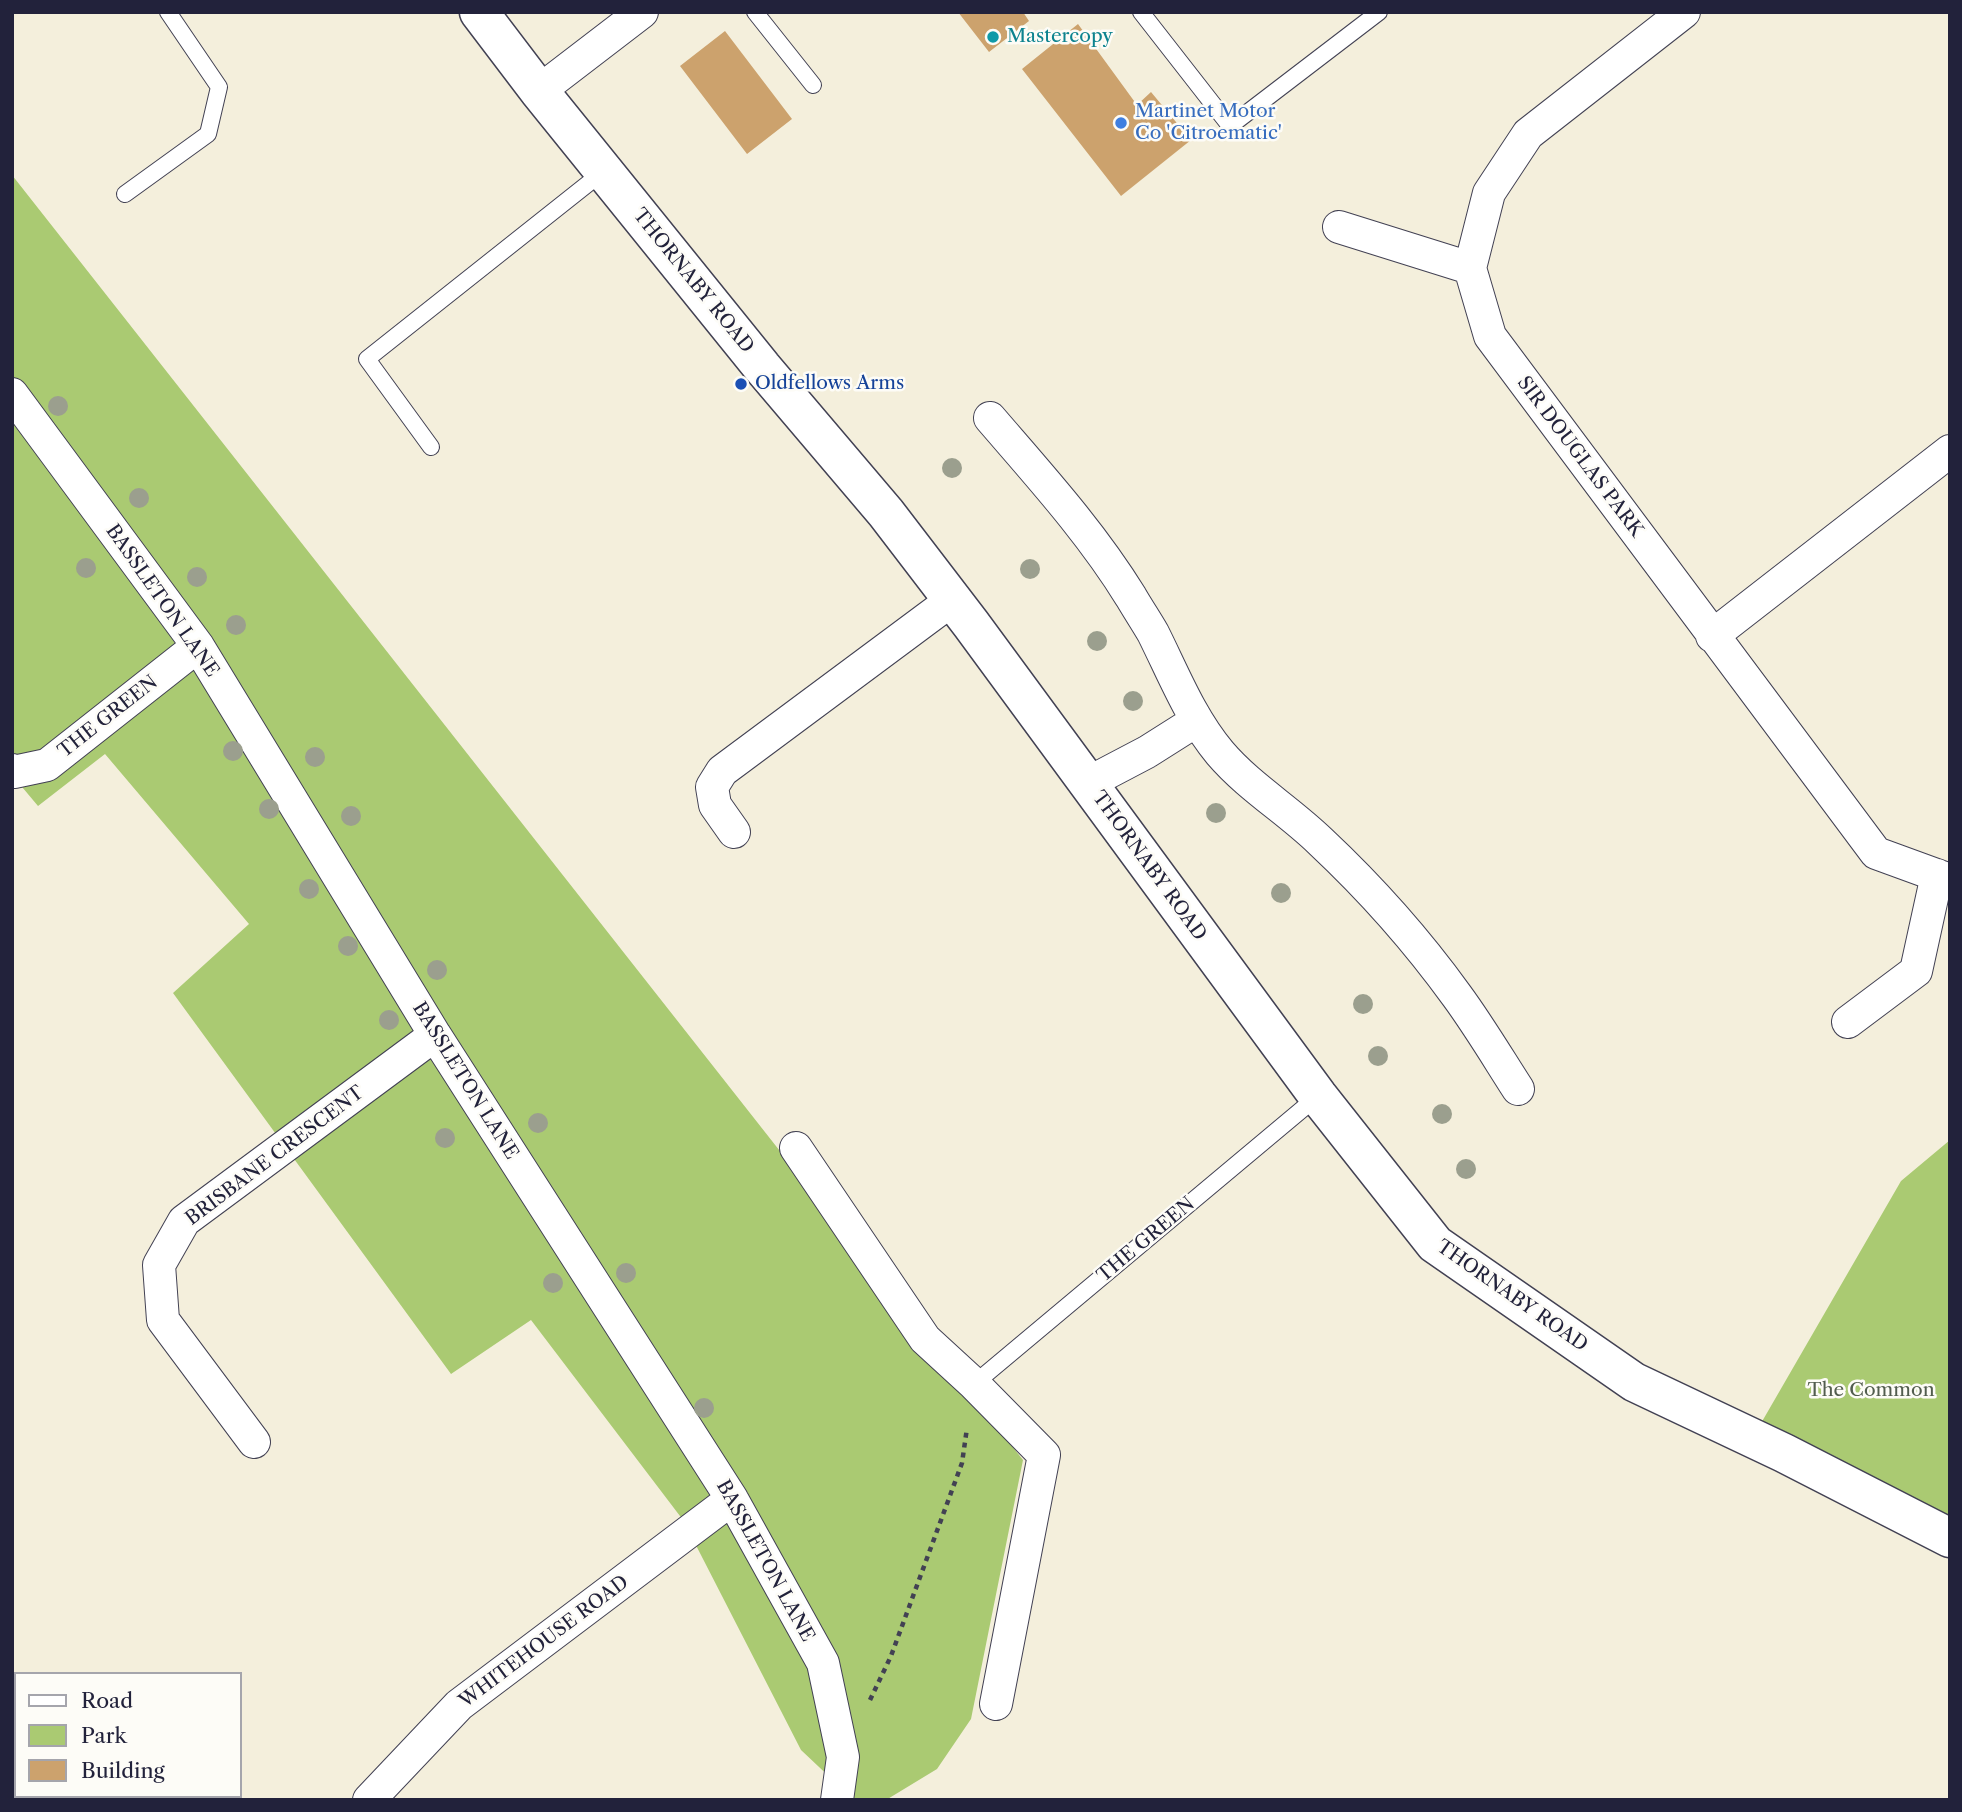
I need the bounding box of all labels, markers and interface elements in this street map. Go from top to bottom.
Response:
place label: Mastercopy [1007,26,1113,48]
marker: Mastercopy [985,29,1001,45]
place label: Martinet Motor Co 'Citroematic' [1135,101,1282,145]
marker: Martinet Motor Co 'Citroematic' [1113,115,1129,131]
street label: THORNABY ROAD [628,204,758,358]
street label: SIR DOUGLAS PARK [1512,372,1648,542]
place label: Oldfellows Arms [755,373,904,395]
marker: Oldfellows Arms [733,376,749,392]
street label: BASSLETON LANE [101,520,223,682]
street label: THE GREEN [54,671,162,763]
street label: THORNABY ROAD [1087,787,1211,945]
street label: BASSLETON LANE [407,998,523,1164]
street label: BRISBANE CRESCENT [181,1082,369,1230]
street label: THE GREEN [1093,1193,1199,1287]
street label: THORNABY ROAD [1432,1235,1592,1357]
park label: The Common [1807,1380,1935,1402]
street label: BASSLETON LANE [711,1476,819,1646]
street label: WHITEHOUSE ROAD [455,1571,633,1713]
legend [14,1672,242,1798]
text: Road [81,1688,133,1713]
text: Park [81,1723,127,1748]
text: Building [81,1758,165,1783]

